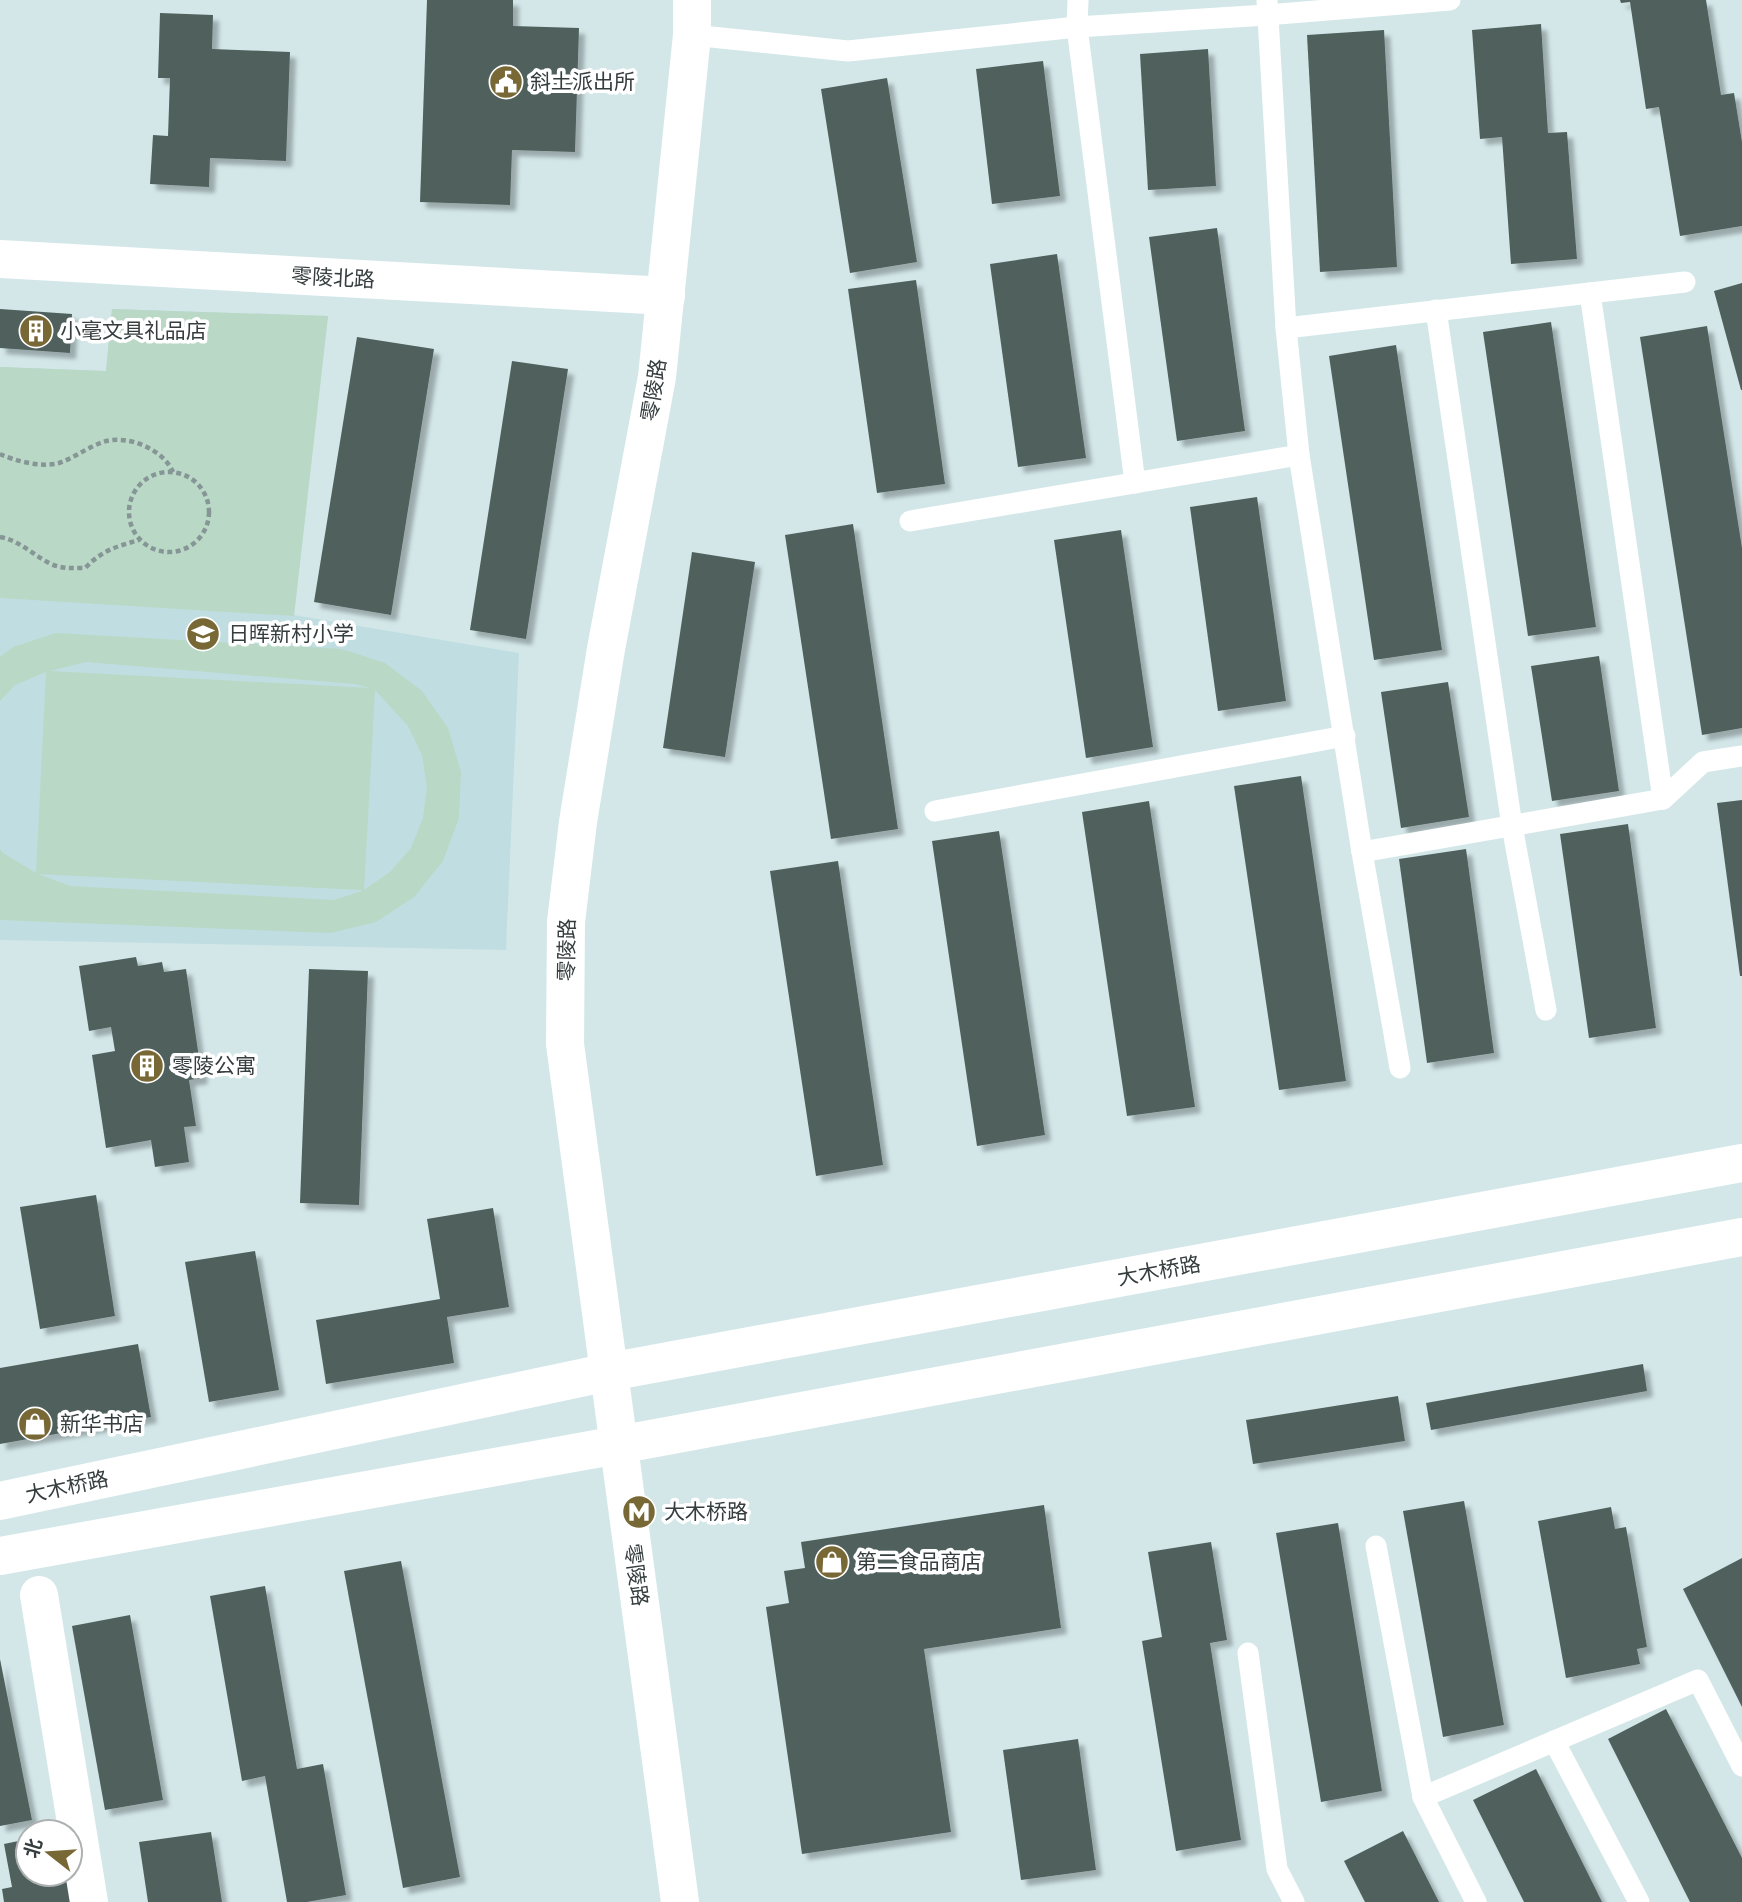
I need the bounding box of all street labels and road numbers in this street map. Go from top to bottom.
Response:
street label: 零陵北路 [290,262,376,294]
street label: 零陵路 [635,357,673,423]
street label: 零陵路 [552,918,582,982]
street label: 大木桥路 [1115,1250,1203,1292]
street label: 大木桥路 [23,1465,111,1509]
street label: 零陵路 [618,1542,654,1608]

